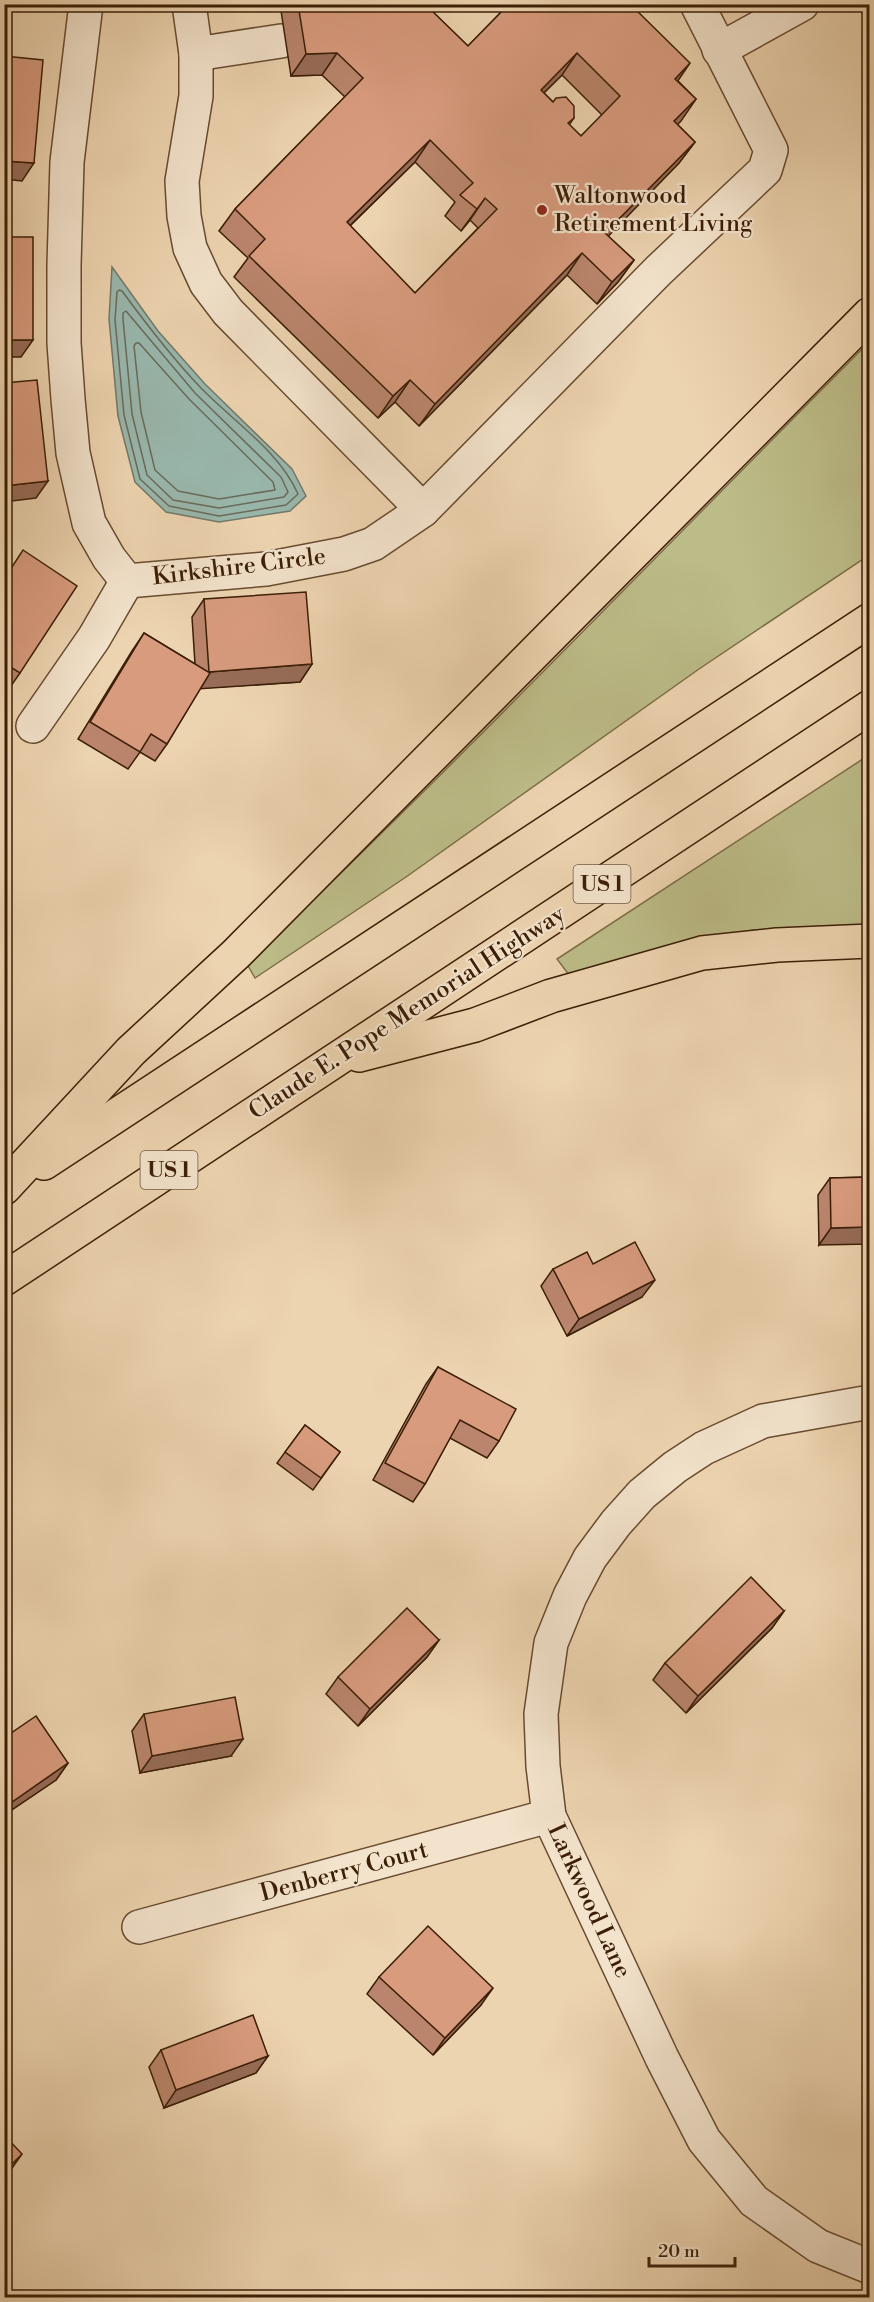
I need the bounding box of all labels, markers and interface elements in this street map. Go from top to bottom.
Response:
place label: Waltonwood Retirement Living [553,181,753,239]
marker: Waltonwood Retirement Living [535,203,549,217]
street label: Kirkshire Circle [151,541,327,593]
road number: US 1 [574,865,630,903]
street label: Claude E. Pope Memorial Highway [243,899,571,1127]
road number: US 1 [140,1151,198,1189]
street label: Larkwood Lane [540,1819,638,1983]
street label: Denberry Court [257,1835,432,1909]
scale bar [649,2230,734,2268]
text: 20 m [658,2240,700,2263]

